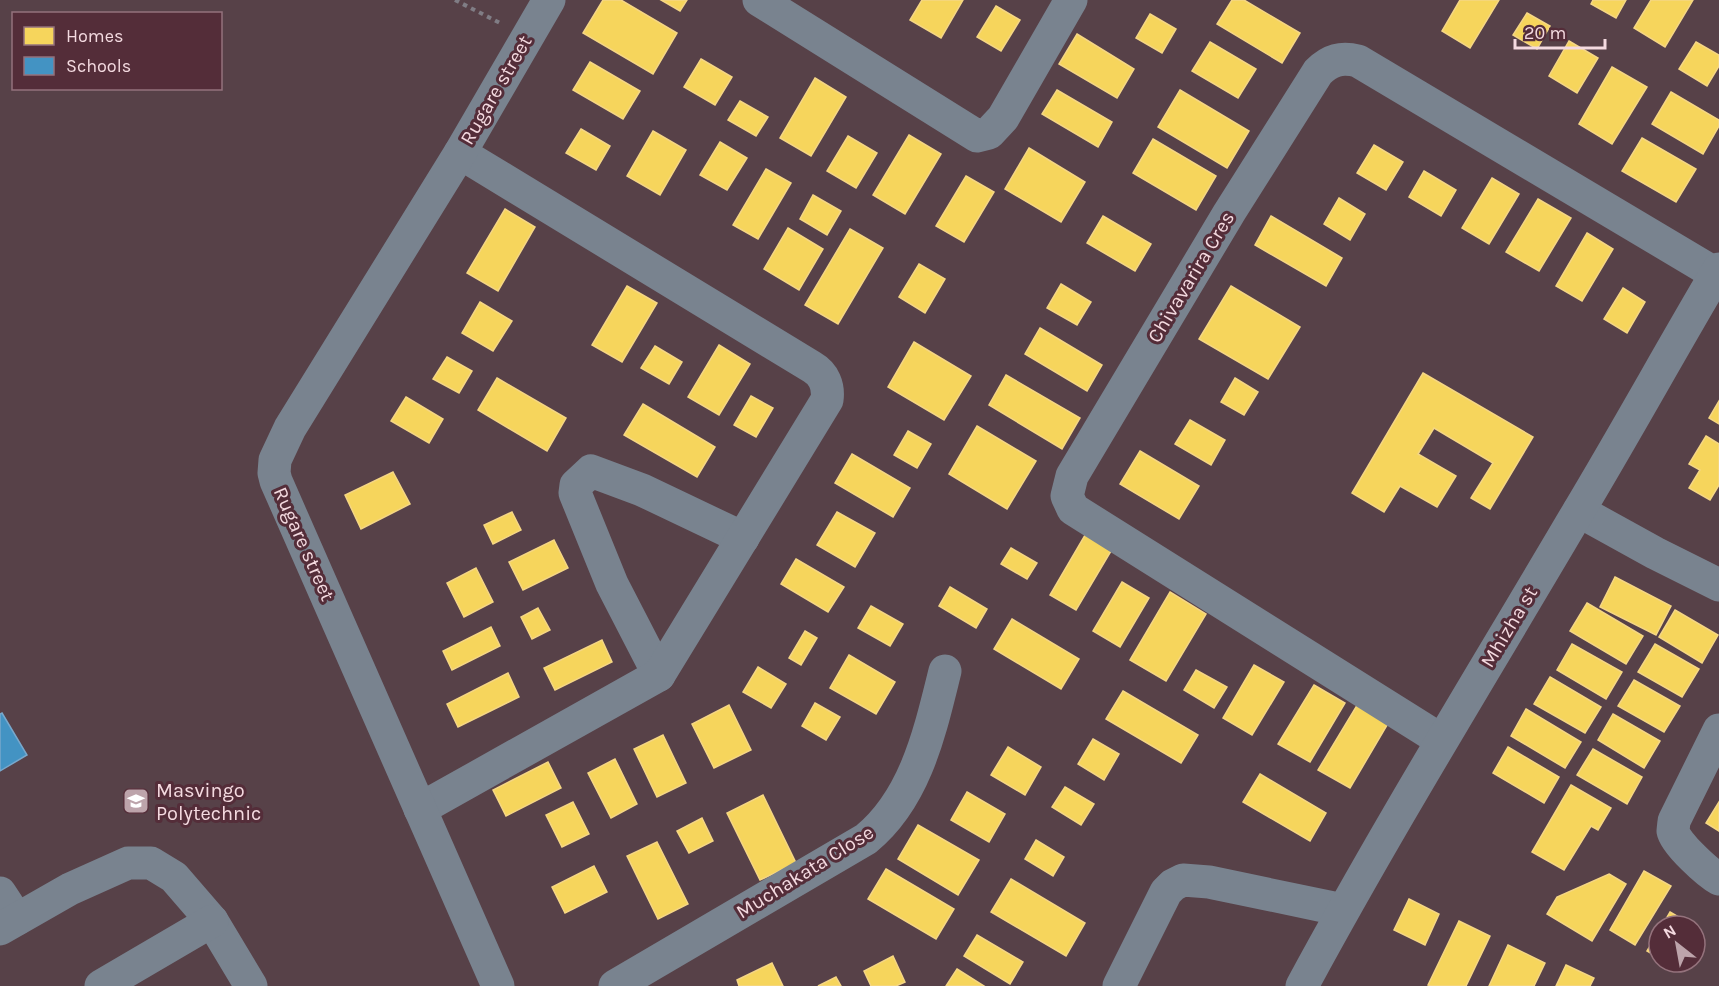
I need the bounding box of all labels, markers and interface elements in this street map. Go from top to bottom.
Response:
legend [12,12,222,90]
scale bar [1515,12,1605,50]
text: 20 m [1524,22,1566,44]
text: Homes [66,25,123,47]
street label: Rugare street [455,31,537,149]
text: Schools [66,55,131,77]
street label: Chivavarira Cres [1143,207,1239,347]
street label: Rugare street [269,483,340,605]
street label: Mhizha st [1476,582,1542,672]
place label: Masvingo Polytechnic [156,779,261,825]
school or university icon: Masvingo Polytechnic [121,786,151,816]
street label: Muchakata Close [732,820,878,924]
north arrow [1647,914,1707,974]
text: N [1660,920,1679,943]

